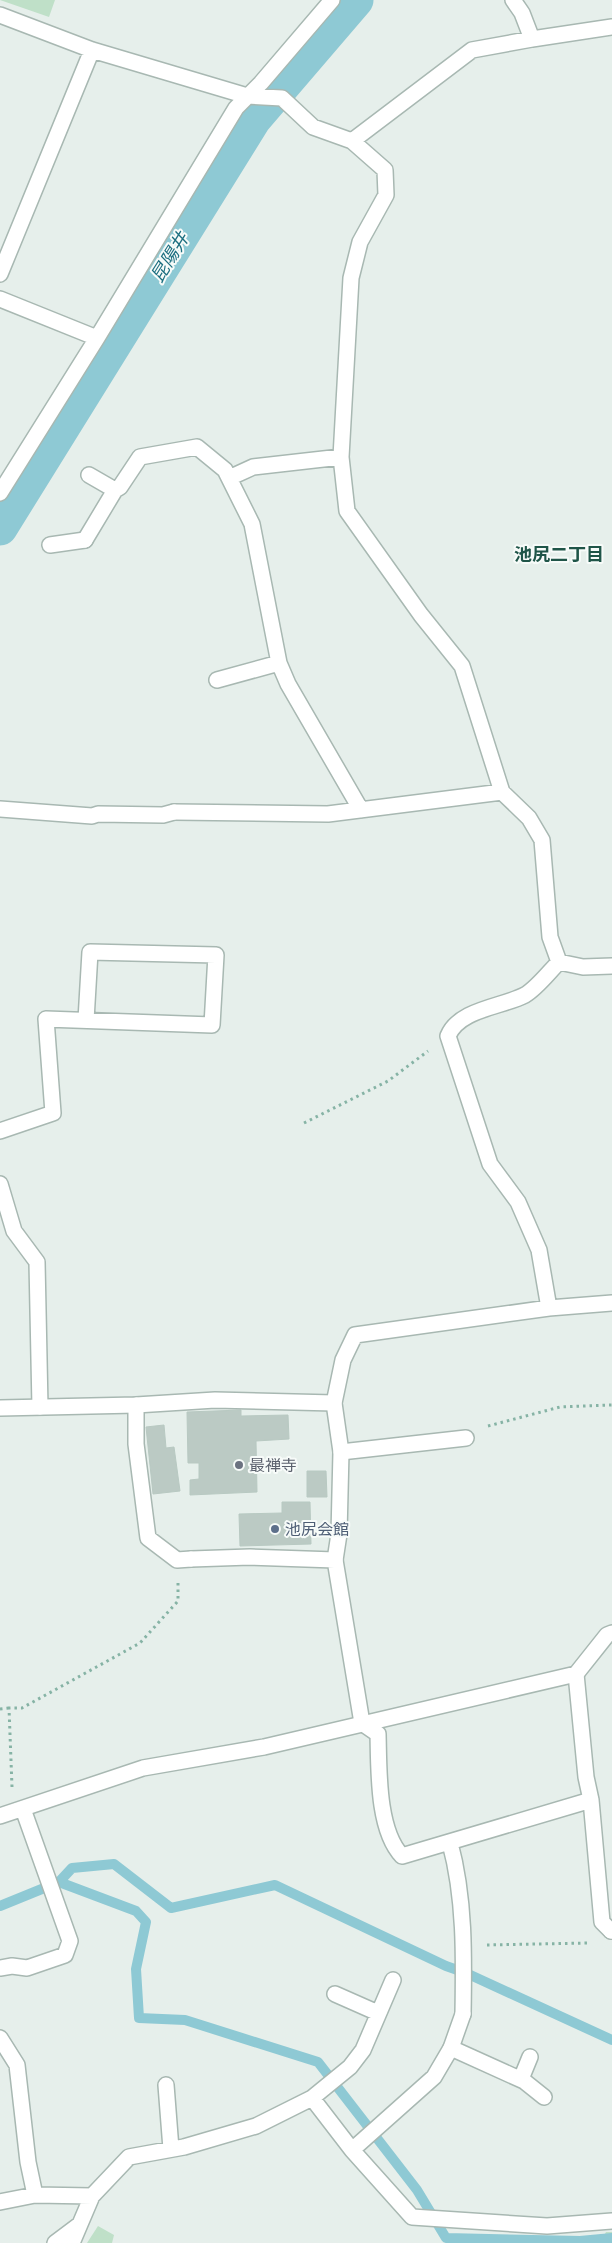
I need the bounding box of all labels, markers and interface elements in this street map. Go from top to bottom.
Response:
water label: 昆陽井 [145,227,194,286]
district label: 池尻二丁目 [514,543,604,565]
place label: 最禅寺 [249,1455,297,1475]
marker: 最禅寺 [233,1459,245,1471]
place label: 池尻会館 [285,1519,349,1539]
marker: 池尻会館 [269,1523,281,1535]

